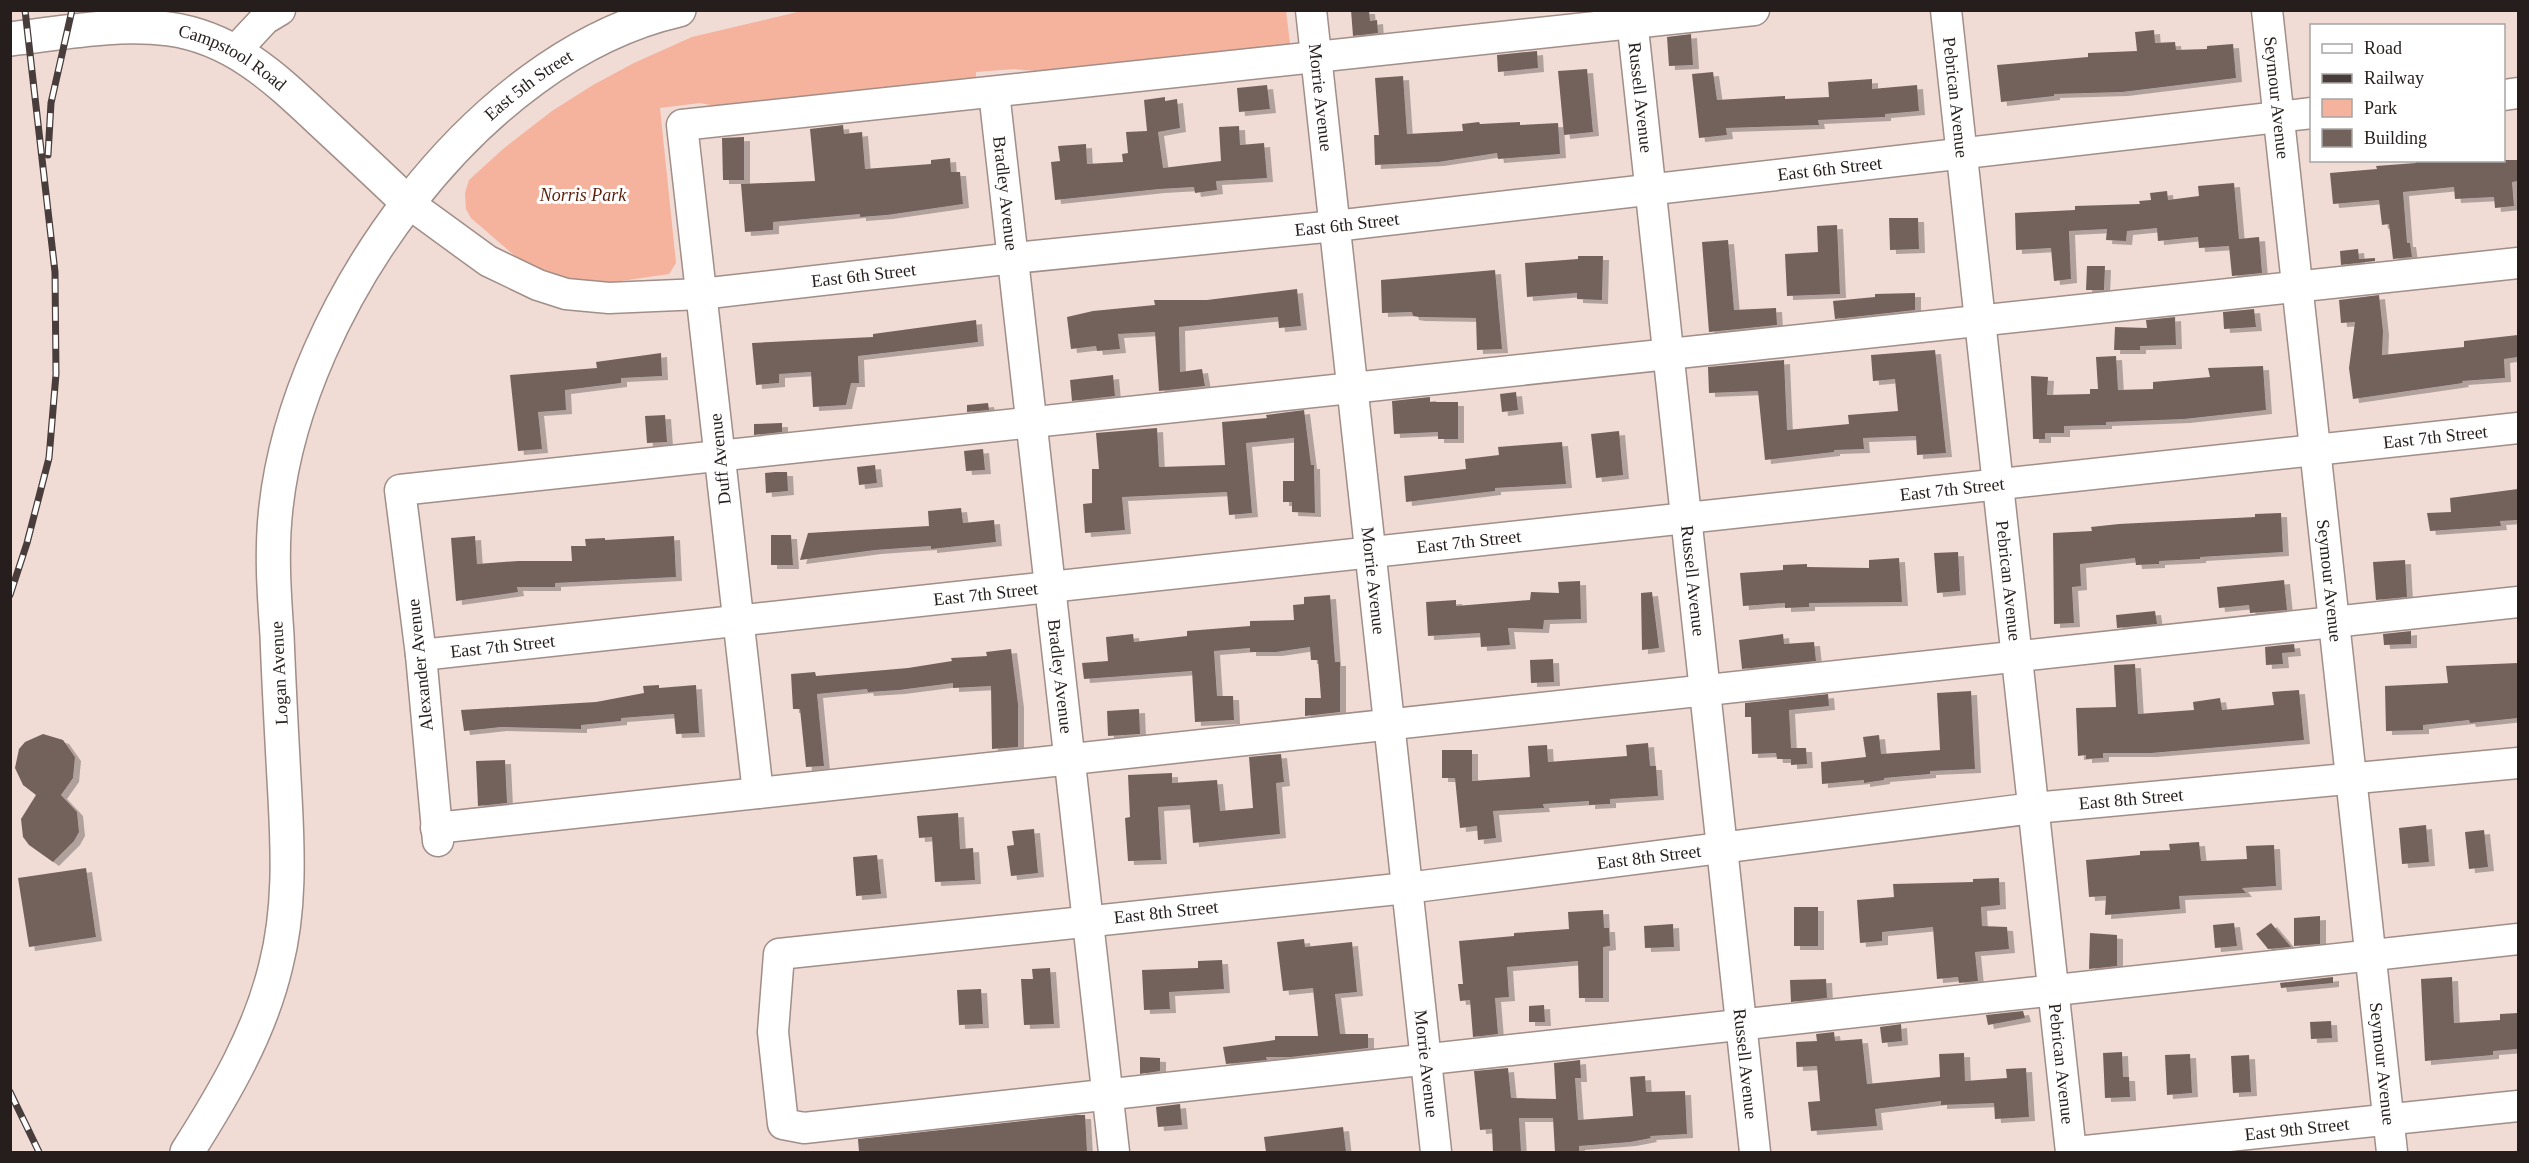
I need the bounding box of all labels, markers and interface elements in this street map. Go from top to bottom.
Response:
street label: Campstool Road [177,21,290,95]
legend [2310,24,2505,162]
street label: Seymour Avenue [2260,35,2293,160]
street label: Pebrican Avenue [1939,36,1972,159]
text: Road [2364,38,2402,58]
street label: Russell Avenue [1625,41,1656,154]
street label: Morrie Avenue [1305,43,1336,152]
street label: East 5th Street [480,46,576,124]
text: Railway [2364,68,2424,88]
text: Park [2364,98,2397,118]
text: Building [2364,128,2427,148]
street label: Bradley Avenue [989,135,1022,252]
street label: East 6th Street [1776,153,1883,185]
park label: Norris Park [539,185,627,205]
street label: East 6th Street [1294,209,1400,240]
street label: East 6th Street [810,259,917,291]
street label: Duff Avenue [705,412,735,506]
street label: East 7th Street [2382,421,2489,453]
street label: East 7th Street [1899,474,2005,505]
street label: Seymour Avenue [2313,518,2346,643]
street label: Pebrican Avenue [1992,519,2025,642]
street label: Russell Avenue [1677,524,1709,637]
street label: Morrie Avenue [1358,526,1389,635]
street label: East 7th Street [1416,526,1522,557]
street label: East 7th Street [932,578,1039,609]
street label: Alexander Avenue [403,598,437,732]
street label: Bradley Avenue [1044,618,1077,735]
street label: Logan Avenue [266,620,292,726]
street label: East 7th Street [449,631,556,662]
street label: East 8th Street [2078,784,2184,814]
street label: East 8th Street [1596,841,1702,873]
street label: East 8th Street [1113,897,1219,927]
street label: Seymour Avenue [2366,1001,2399,1126]
street label: Pebrican Avenue [2045,1002,2078,1125]
street label: Russell Avenue [1729,1007,1761,1120]
street label: Morrie Avenue [1411,1009,1442,1119]
street label: East 9th Street [2244,1114,2350,1144]

